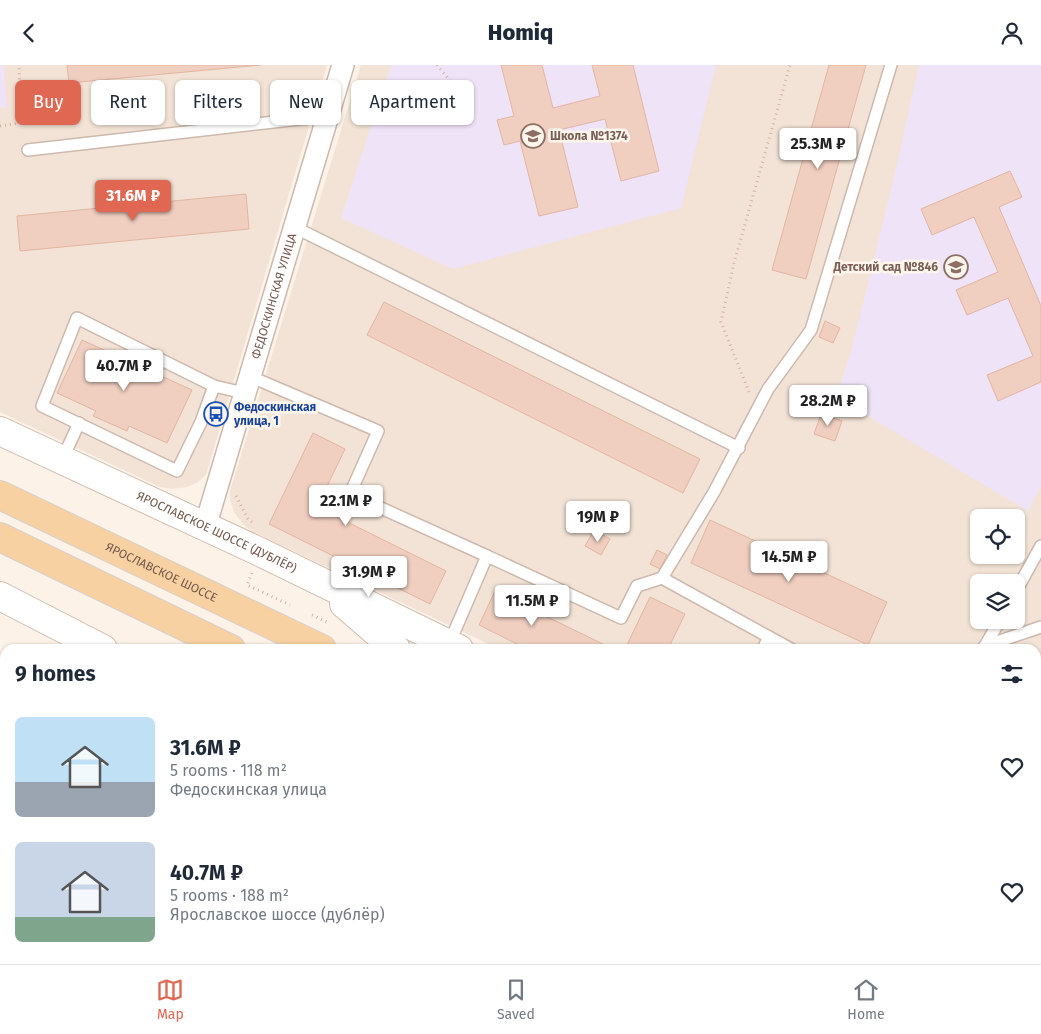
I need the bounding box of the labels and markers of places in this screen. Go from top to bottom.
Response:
school or university icon: Школа №1374 [520,123,546,149]
pin: 25.3M ₽ [772,127,864,170]
place label: Школа №1374 [550,129,628,143]
pin: 31.6M ₽ [87,179,179,222]
school or university icon: Детский сад №846 [943,254,969,280]
place label: Детский сад №846 [833,260,938,274]
pin: 40.7M ₽ [78,349,170,392]
pin: 28.2M ₽ [782,385,874,427]
place label: Федоскинская улица, 1 [233,400,316,428]
bus stop icon: Федоскинская улица, 1 [203,401,229,427]
pin: 22.1M ₽ [300,485,392,527]
pin: 19M ₽ [563,501,633,543]
pin: 14.5M ₽ [743,541,835,583]
pin: 31.9M ₽ [323,555,415,598]
pin: 11.5M ₽ [486,585,578,627]

